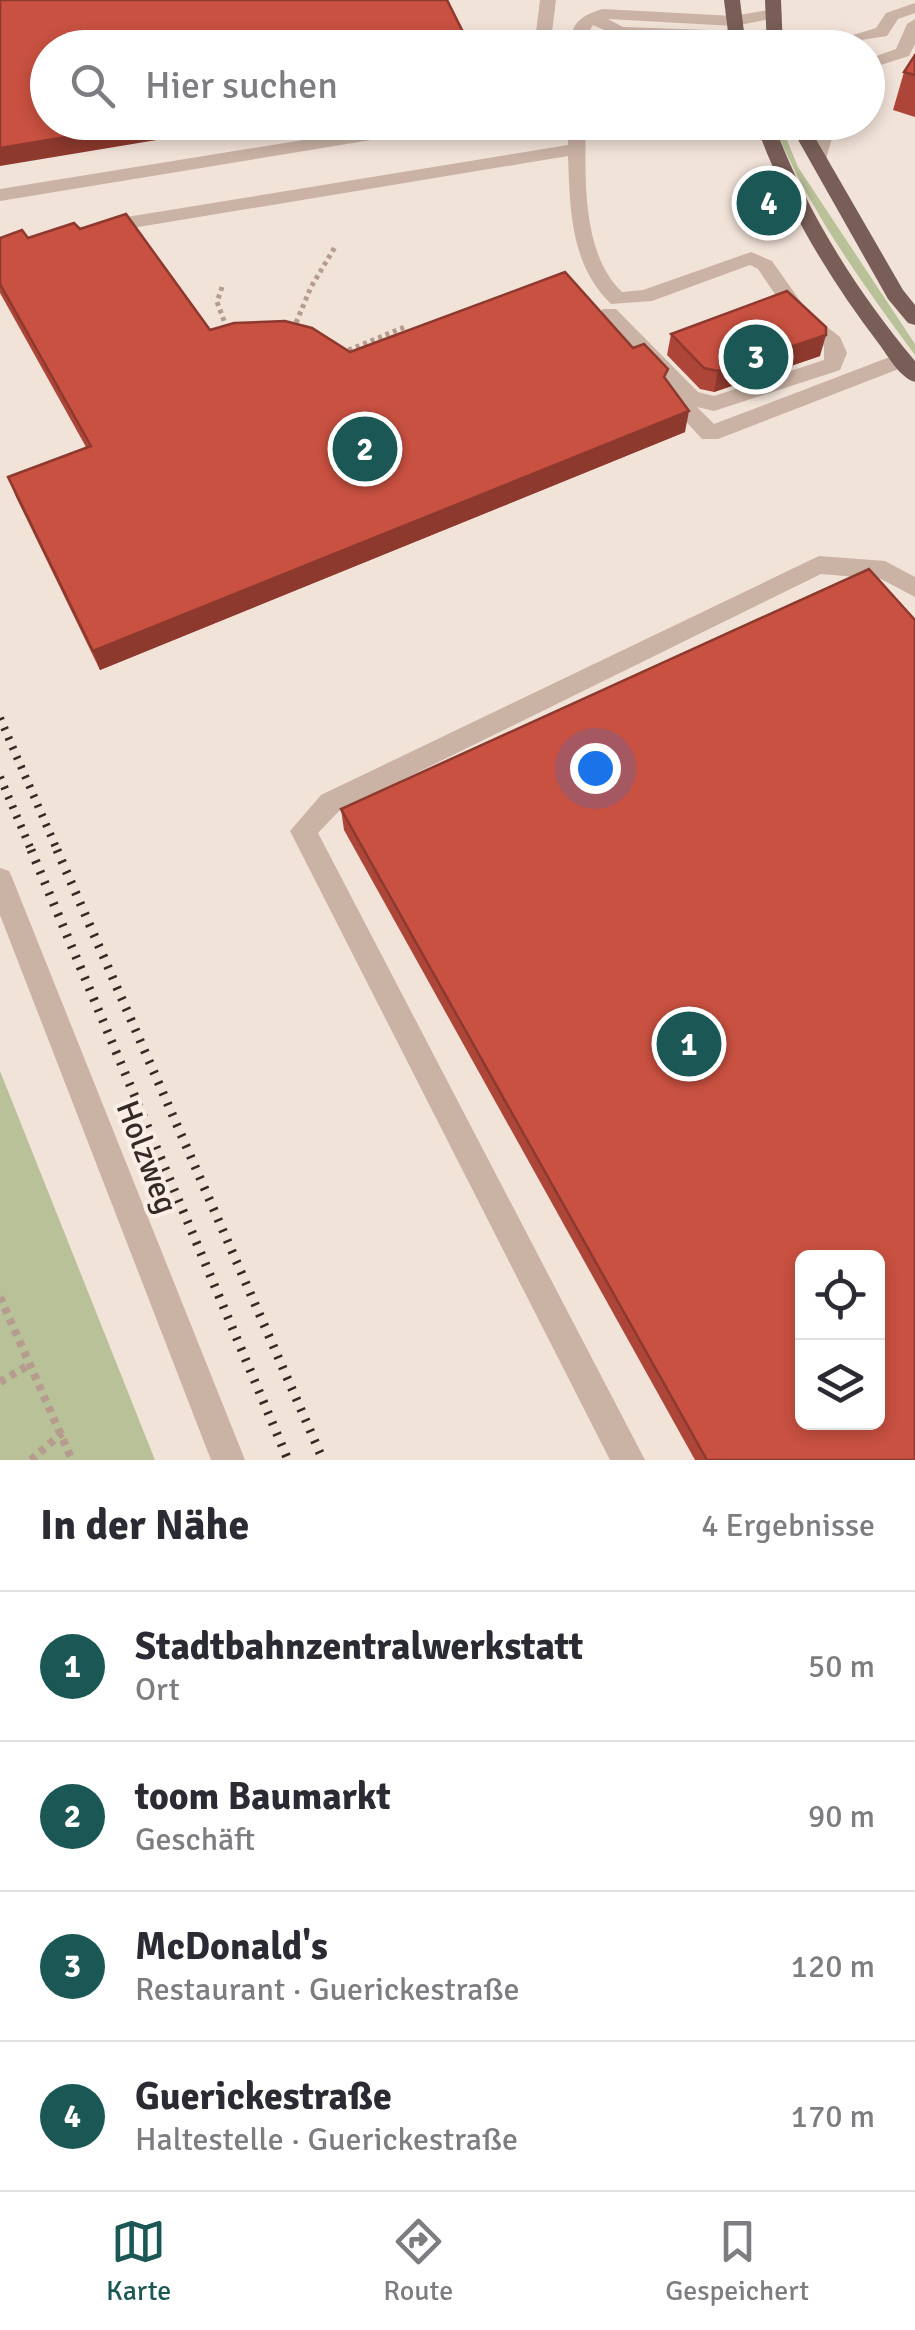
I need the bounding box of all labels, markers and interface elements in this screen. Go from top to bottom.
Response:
search box [30,30,885,140]
icon: search [65,58,120,113]
text: Hier suchen [145,62,338,109]
pin: 4 [736,166,802,240]
pin: 3 [724,320,788,394]
pin: 2 [332,412,398,486]
your location [570,743,621,794]
pin: 1 [656,1006,722,1082]
street label: Holzweg [108,1095,186,1219]
map controls [795,1250,885,1430]
button: locate [795,1250,885,1340]
button: layers [795,1340,885,1430]
text: In der Nähe [40,1500,249,1551]
text: 4 Ergebnisse [701,1506,875,1545]
text: Stadtbahnzentralwerkstatt [135,1623,583,1670]
text: 1 [64,1647,81,1686]
text: 50 m [808,1647,875,1686]
text: Ort [135,1670,180,1709]
text: toom Baumarkt [135,1773,391,1820]
text: 2 [64,1797,81,1836]
text: 90 m [808,1797,875,1836]
text: Geschäft [135,1820,255,1859]
text: McDonald's [135,1923,328,1970]
text: 3 [64,1947,81,1986]
text: 120 m [791,1947,875,1986]
text: Restaurant · Guerickestraße [135,1970,520,2009]
text: Guerickestraße [135,2073,392,2120]
text: 4 [64,2097,81,2136]
text: 170 m [791,2097,875,2136]
text: Haltestelle · Guerickestraße [135,2120,518,2159]
tab: Karte [106,2214,171,2308]
tab: Route [383,2214,453,2308]
tab: Gespeichert [665,2214,809,2308]

